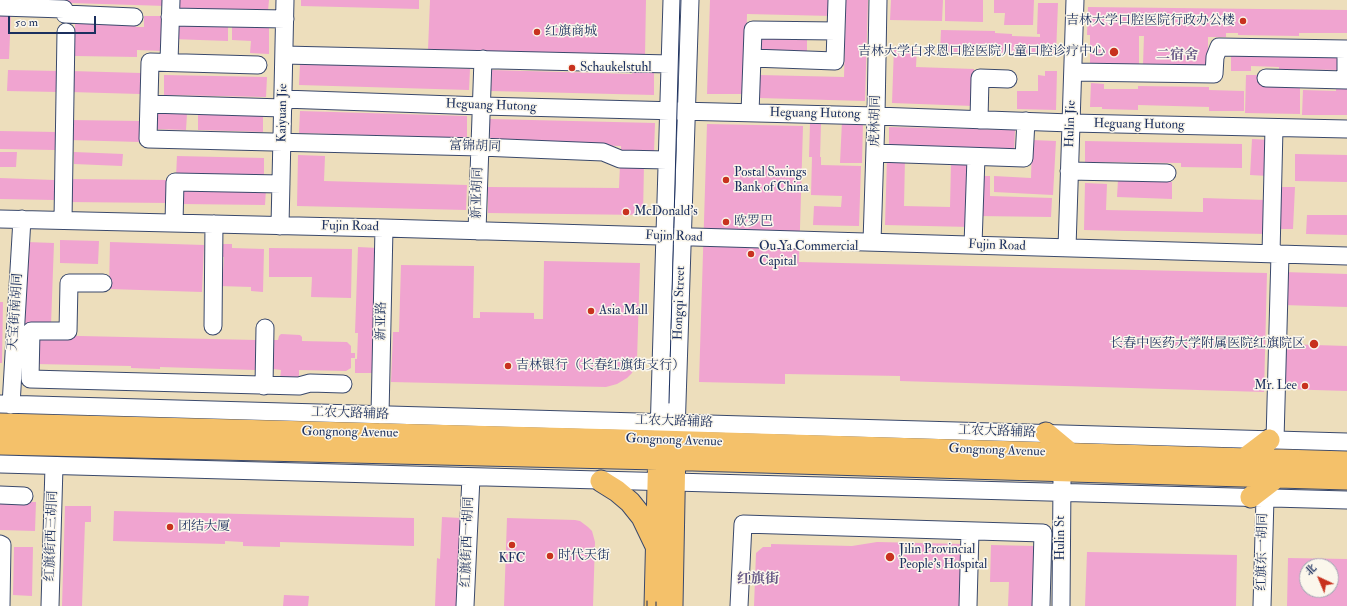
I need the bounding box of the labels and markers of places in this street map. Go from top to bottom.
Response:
place label: 吉林大学口腔医院行政办公楼 [1066,13,1235,29]
marker: 吉林大学口腔医院行政办公楼 [1238,16,1248,26]
place label: 红旗商城 [545,24,597,40]
marker: 红旗商城 [532,27,542,37]
place label: 吉林大学白求恩口腔医院儿童口腔诊疗中心 [858,44,1105,60]
marker: 吉林大学白求恩口腔医院儿童口腔诊疗中心 [1108,46,1120,58]
place label: Schaukelstuhl [580,60,652,76]
marker: Schaukelstuhl [567,63,577,73]
place label: Postal Savings Bank of China [734,165,809,196]
marker: Postal Savings Bank of China [721,175,731,185]
place label: McDonald's [634,204,698,220]
marker: McDonald's [621,207,631,217]
place label: 欧罗巴 [734,214,773,230]
marker: 欧罗巴 [721,217,731,227]
place label: Ou Ya Commercial Capital [759,239,858,270]
marker: Ou Ya Commercial Capital [746,249,756,259]
place label: Asia Mall [599,303,648,319]
marker: Asia Mall [586,306,596,316]
place label: 长春中医药大学附属医院红旗院区 [1110,336,1305,352]
marker: 长春中医药大学附属医院红旗院区 [1308,338,1320,350]
place label: 吉林银行（长春红旗街支行） [516,358,685,374]
marker: 吉林银行（长春红旗街支行） [503,361,513,371]
place label: Mr. Lee [1254,378,1297,394]
marker: Mr. Lee [1300,381,1310,391]
place label: 团结大厦 [178,519,230,535]
marker: 团结大厦 [165,522,175,532]
marker: KFC [507,540,517,550]
place label: Jilin Provincial People's Hospital [899,542,987,573]
place label: 时代天街 [558,548,610,564]
place label: KFC [499,551,525,567]
marker: 时代天街 [545,551,555,561]
marker: Jilin Provincial People's Hospital [884,551,896,563]

